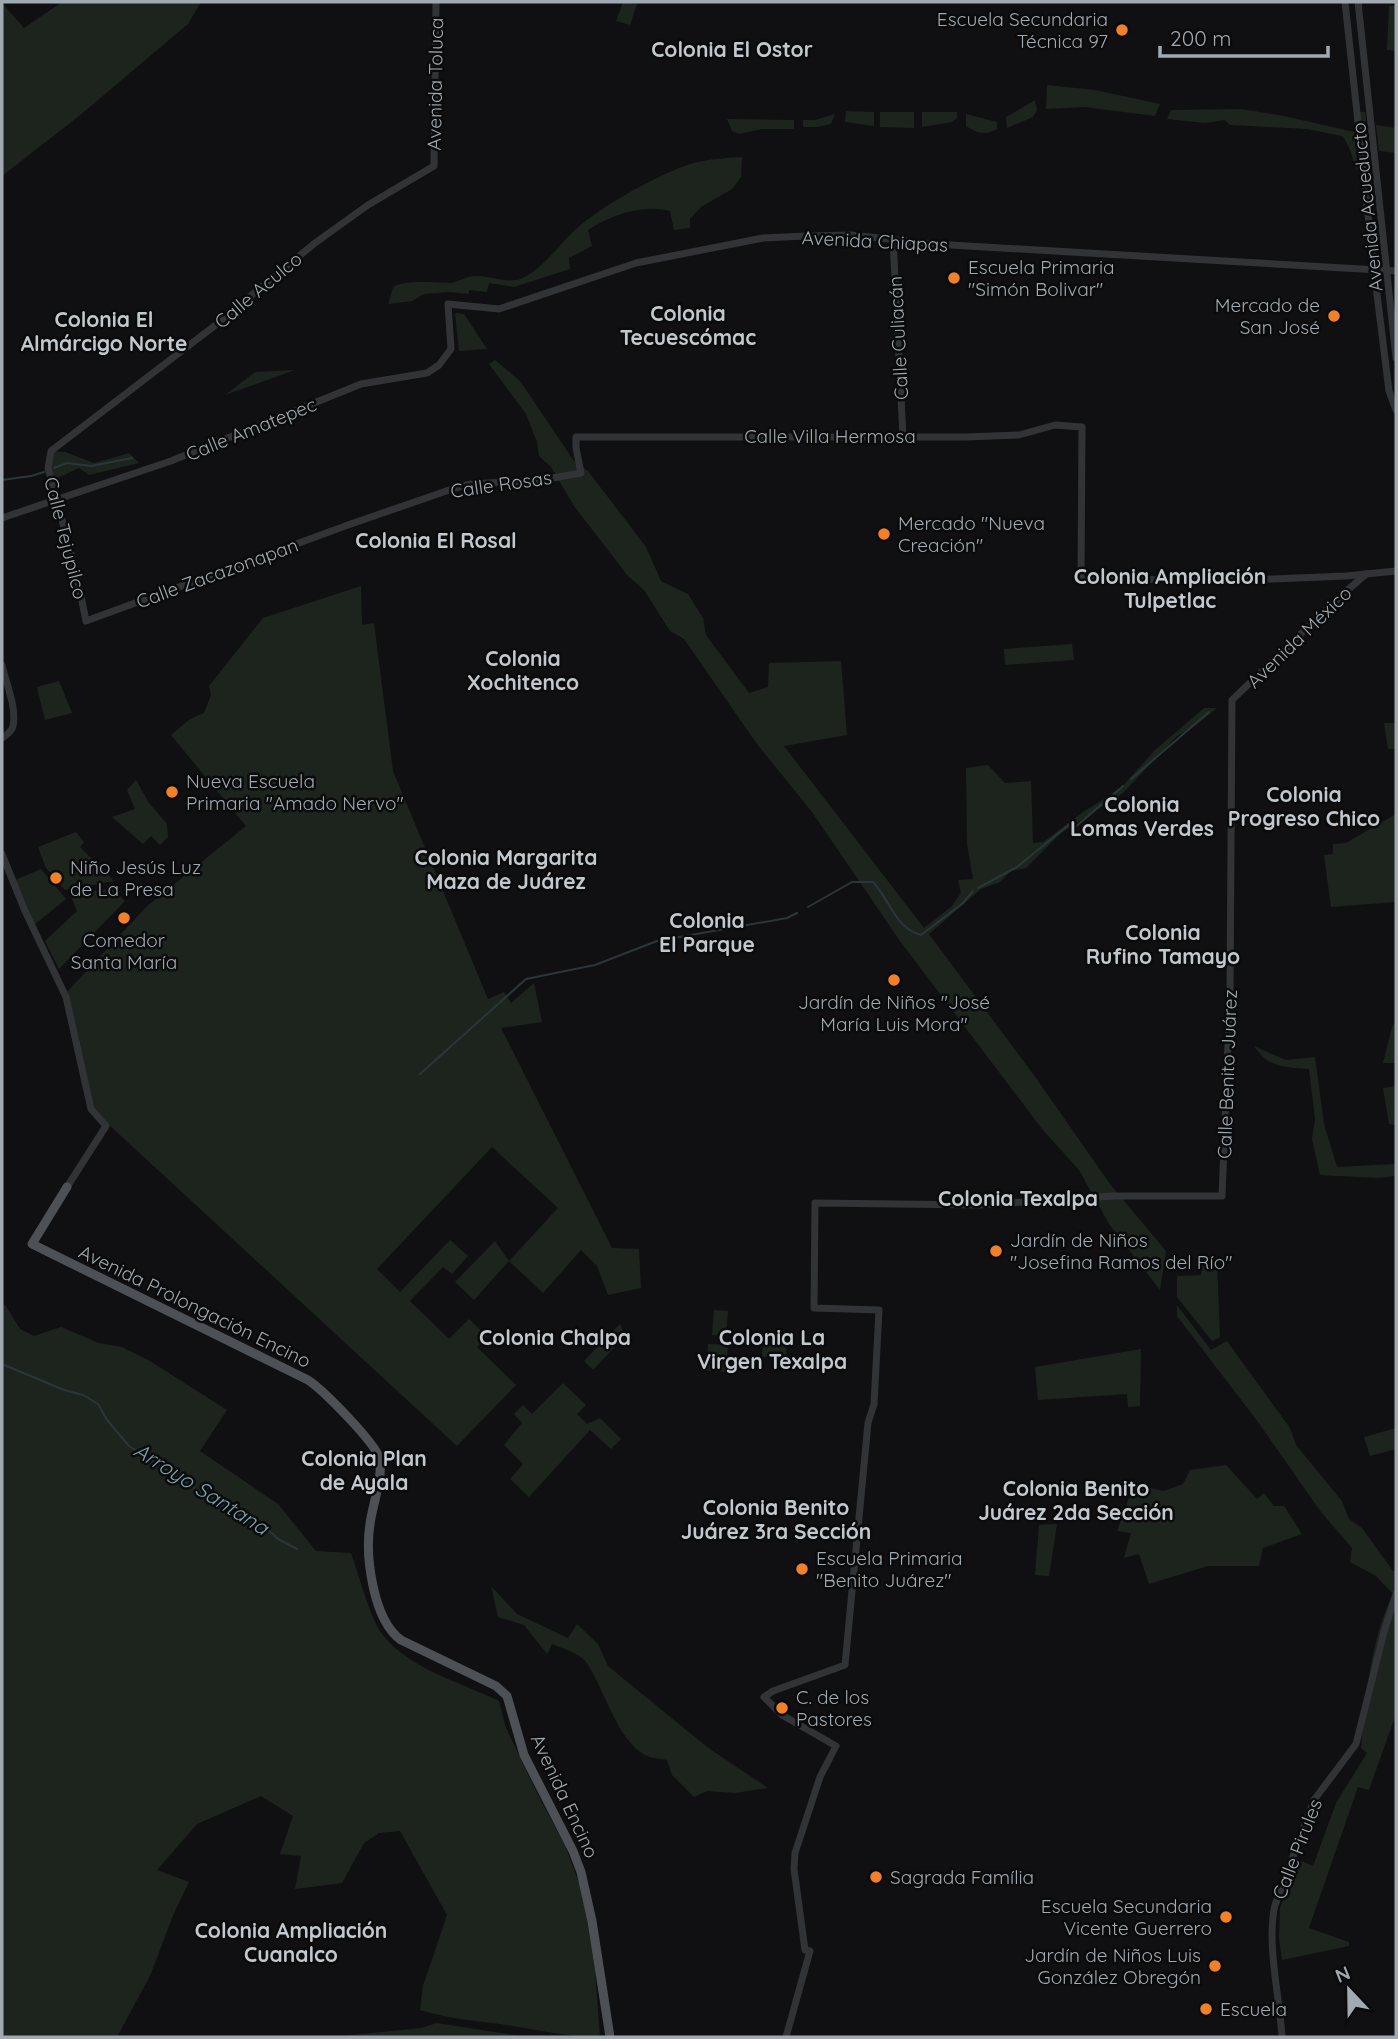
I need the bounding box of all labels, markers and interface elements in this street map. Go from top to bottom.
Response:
place label: Escuela Secundaria Técnica 97 [937,7,1108,53]
scale bar [1160,14,1328,58]
street label: Avenida Toluca [422,17,448,151]
marker: Escuela Secundaria Técnica 97 [1114,22,1130,38]
text: 200 m [1170,25,1232,51]
district label: Colonia El Ostor [651,36,813,62]
street label: Avenida Acueducto [1346,121,1388,293]
street label: Avenida Chiapas [801,225,949,257]
street label: Calle Aculco [209,246,307,334]
place label: Escuela Primaria "Simón Bolivar" [968,255,1115,301]
marker: Escuela Primaria "Simón Bolivar" [946,270,962,286]
street label: Calle Culiacán [883,276,913,400]
place label: Mercado de San José [1215,293,1320,339]
district label: Colonia Tecuescómac [620,300,756,350]
district label: Colonia El Almárcigo Norte [21,306,187,356]
marker: Mercado de San José [1326,308,1342,324]
street label: Calle Amatepec [182,392,320,466]
street label: Calle Villa Hermosa [744,424,916,448]
street label: Calle Rosas [449,465,553,503]
street label: Calle Tejupilco [39,474,93,602]
place label: Mercado "Nueva Creación" [898,511,1045,557]
marker: Mercado "Nueva Creación" [876,526,892,542]
district label: Colonia El Rosal [355,527,517,553]
street label: Calle Zacazonapan [133,533,301,613]
district label: Colonia Ampliación Tulpetlac [1074,563,1266,613]
street label: Avenida México [1242,581,1356,693]
district label: Colonia Xochitenco [467,645,579,695]
place label: Nueva Escuela Primaria "Amado Nervo" [186,769,404,815]
district label: Colonia Progreso Chico [1228,781,1380,831]
marker: Nueva Escuela Primaria "Amado Nervo" [164,784,180,800]
district label: Colonia Lomas Verdes [1070,791,1214,841]
district label: Colonia Margarita Maza de Juárez [415,844,597,894]
place label: Niño Jesús Luz de La Presa [70,855,201,901]
marker: Niño Jesús Luz de La Presa [48,870,64,886]
district label: Colonia El Parque [659,907,755,957]
marker: Comedor Santa María [116,910,132,926]
district label: Colonia Rufino Tamayo [1086,919,1240,969]
place label: Comedor Santa María [71,928,177,974]
marker: Jardín de Niños "José María Luis Mora" [886,972,902,988]
street label: Calle Benito Juárez [1212,989,1242,1159]
place label: Jardín de Niños "José María Luis Mora" [798,990,990,1036]
district label: Colonia Texalpa [938,1185,1098,1211]
place label: Jardín de Niños "Josefina Ramos del Río" [1010,1228,1232,1274]
street label: Avenida Prolongación Encino [75,1239,315,1373]
marker: Jardín de Niños "Josefina Ramos del Río" [988,1243,1004,1259]
district label: Colonia Chalpa [479,1324,631,1350]
district label: Colonia La Virgen Texalpa [697,1324,847,1374]
water label: Arroyo Santana [130,1436,275,1541]
district label: Colonia Plan de Ayala [301,1445,427,1495]
district label: Colonia Benito Juárez 2da Sección [978,1475,1174,1525]
district label: Colonia Benito Juárez 3ra Sección [681,1494,871,1544]
place label: Escuela Primaria "Benito Juárez" [816,1546,963,1592]
marker: Escuela Primaria "Benito Juárez" [794,1561,810,1577]
place label: C. de los Pastores [796,1685,872,1731]
marker: C. de los Pastores [774,1700,790,1716]
street label: Avenida Encino [526,1730,604,1862]
street label: Calle Pirules [1267,1795,1327,1903]
place label: Sagrada Família [890,1865,1034,1889]
marker: Sagrada Família [868,1869,884,1885]
place label: Escuela Secundaria Vicente Guerrero [1041,1894,1212,1940]
marker: Escuela Secundaria Vicente Guerrero [1218,1909,1234,1925]
district label: Colonia Ampliación Cuanalco [195,1917,387,1967]
place label: Jardín de Niños Luis González Obregón [1024,1943,1201,1989]
north arrow [1314,1955,1384,2025]
marker: Jardín de Niños Luis González Obregón [1207,1958,1223,1974]
text: N [1332,1960,1354,1988]
place label: Escuela [1220,1997,1287,2021]
marker: Escuela [1198,2001,1214,2017]

